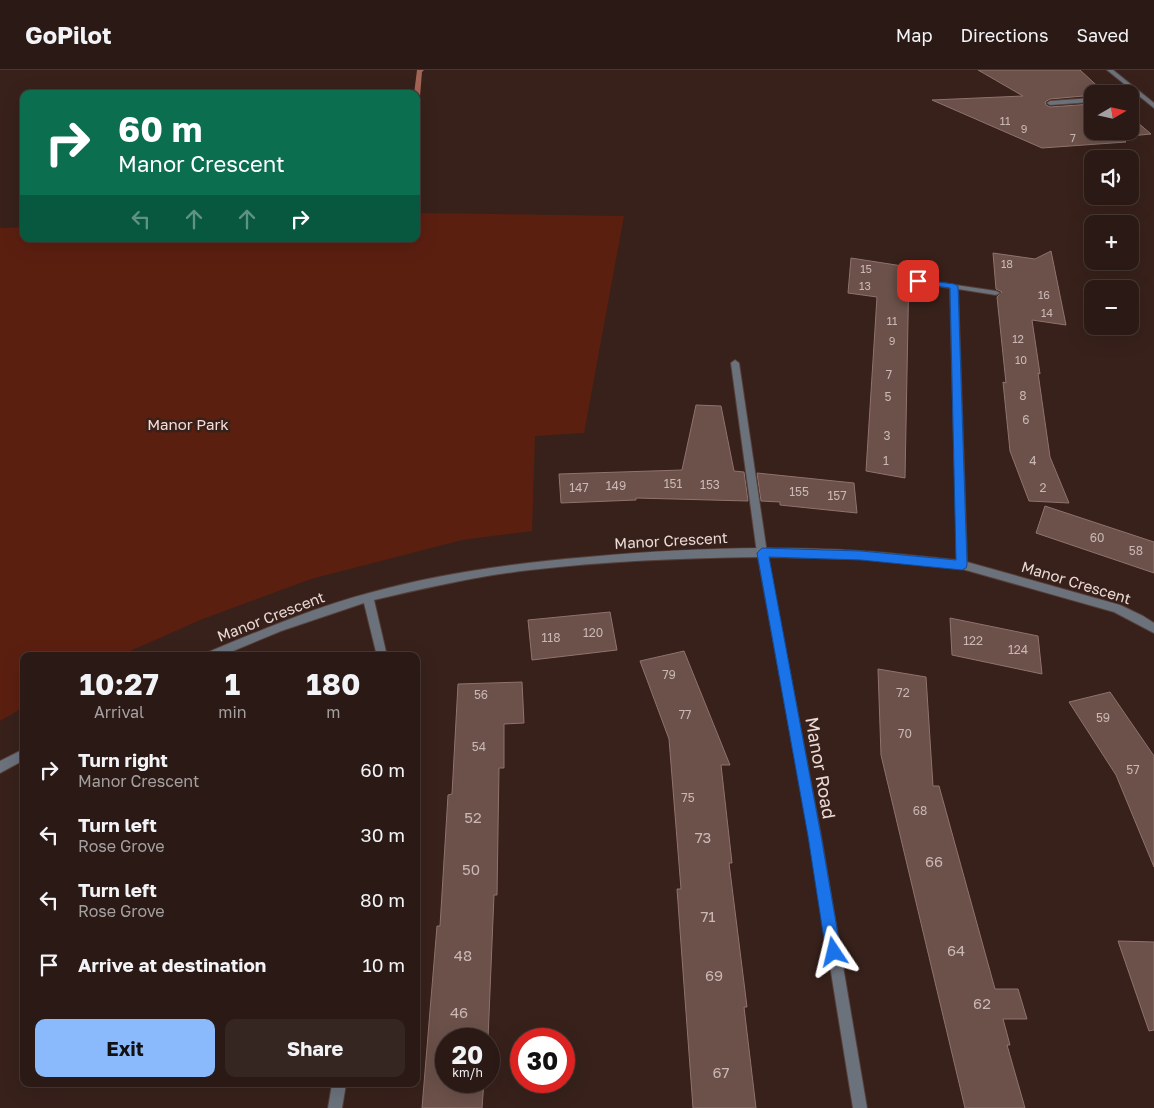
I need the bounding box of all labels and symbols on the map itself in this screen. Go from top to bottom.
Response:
north arrow [1084,85,1139,140]
house number: 11 [1000,114,1010,127]
house number: 9 [1021,122,1027,135]
house number: 7 [1070,131,1076,144]
house number: 18 [1001,257,1013,270]
pin [897,260,939,302]
house number: 15 [860,262,872,275]
house number: 13 [859,279,871,292]
house number: 16 [1038,288,1050,301]
house number: 14 [1041,306,1053,319]
house number: 11 [887,314,897,327]
house number: 12 [1012,332,1024,345]
house number: 9 [889,334,895,347]
house number: 10 [1015,353,1027,366]
house number: 7 [886,367,892,382]
house number: 8 [1019,388,1027,403]
house number: 5 [885,389,892,404]
house number: 6 [1022,412,1030,427]
park label: Manor Park [147,415,229,433]
house number: 3 [883,428,891,443]
house number: 1 [883,453,889,468]
house number: 4 [1029,453,1037,468]
house number: 151 [664,476,682,491]
house number: 153 [700,477,720,492]
house number: 149 [606,478,626,493]
house number: 147 [569,480,589,495]
house number: 2 [1040,480,1047,495]
house number: 155 [789,484,809,499]
house number: 157 [827,488,847,503]
street label: Manor Crescent [614,528,728,552]
house number: 60 [1090,530,1104,545]
house number: 58 [1129,543,1143,558]
street label: Manor Crescent [1019,557,1133,607]
street label: Manor Crescent [214,587,327,645]
house number: 120 [583,625,603,640]
house number: 118 [542,630,560,645]
house number: 122 [963,633,983,648]
house number: 124 [1008,642,1028,657]
house number: 79 [662,667,676,682]
house number: 72 [896,685,910,700]
house number: 56 [474,687,488,702]
house number: 77 [679,707,691,722]
house number: 59 [1096,710,1110,725]
street label: Manor Road [801,715,841,821]
house number: 70 [898,726,912,741]
house number: 54 [472,739,486,754]
house number: 57 [1126,762,1140,777]
house number: 75 [681,790,695,805]
house number: 68 [913,803,927,818]
house number: 52 [464,808,482,826]
house number: 73 [695,828,711,846]
house number: 66 [925,852,943,870]
house number: 50 [462,860,480,878]
house number: 71 [700,907,716,925]
position arrow [807,925,859,977]
house number: 64 [947,941,965,959]
house number: 48 [454,946,472,964]
house number: 69 [705,966,723,984]
house number: 62 [973,994,991,1012]
house number: 46 [450,1003,468,1021]
speed limit sign: 30 [510,1028,575,1093]
house number: 67 [712,1063,730,1081]

